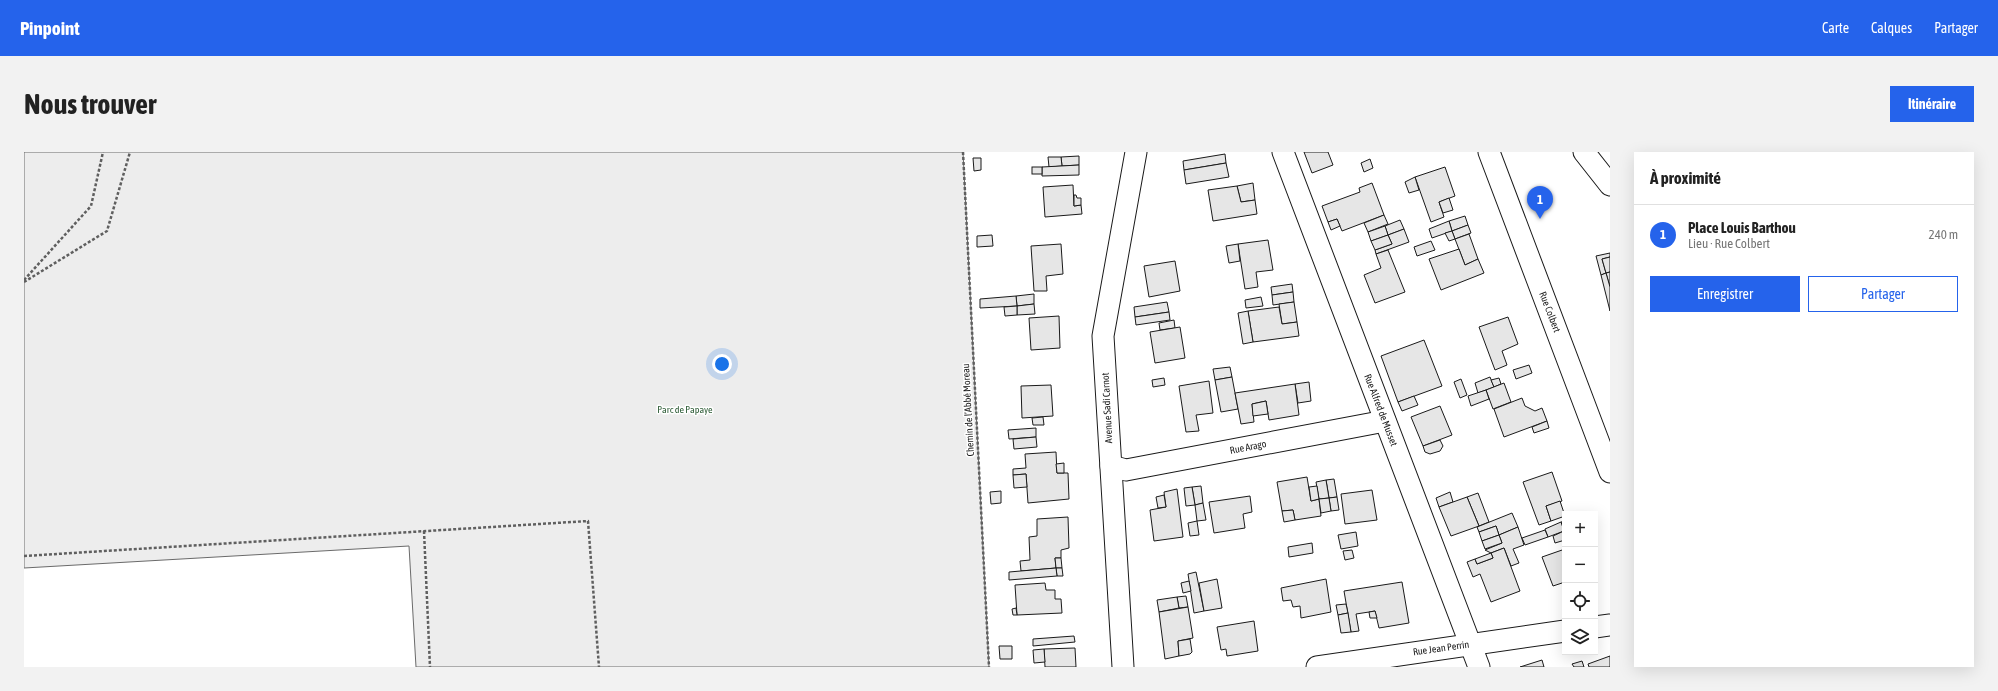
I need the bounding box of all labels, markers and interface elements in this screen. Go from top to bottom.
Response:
text: Pinpoint [20,17,80,39]
text: Carte [1822,20,1849,36]
text: Calques [1871,20,1912,36]
text: Partager [1934,20,1978,36]
button: Itinéraire [1890,86,1974,122]
text: Nous trouver [24,88,156,120]
text: À proximité [1650,168,1721,188]
pin: 1 [1527,186,1553,219]
text: Place Louis Barthou [1688,219,1796,236]
text: 1 [1660,227,1666,242]
text: 240 m [1929,227,1958,242]
text: Lieu · Rue Colbert [1688,236,1770,251]
button: Enregistrer [1650,276,1800,312]
button: Partager [1808,276,1958,312]
street label: Rue Colbert [1537,290,1563,334]
your location [712,354,732,374]
street label: Chemin de l’Abbé Moreau [960,363,976,457]
street label: Avenue Sadi Carnot [1100,372,1114,444]
street label: Rue Alfred de Musset [1362,372,1400,448]
park label: Parc de Papaye [657,404,713,415]
street label: Rue Arago [1229,438,1267,456]
map controls [1562,511,1598,655]
button: + [1562,511,1598,547]
button: − [1562,547,1598,583]
button: locate [1562,583,1598,619]
button: layers [1562,619,1598,655]
street label: Rue Jean Perrin [1412,639,1470,657]

